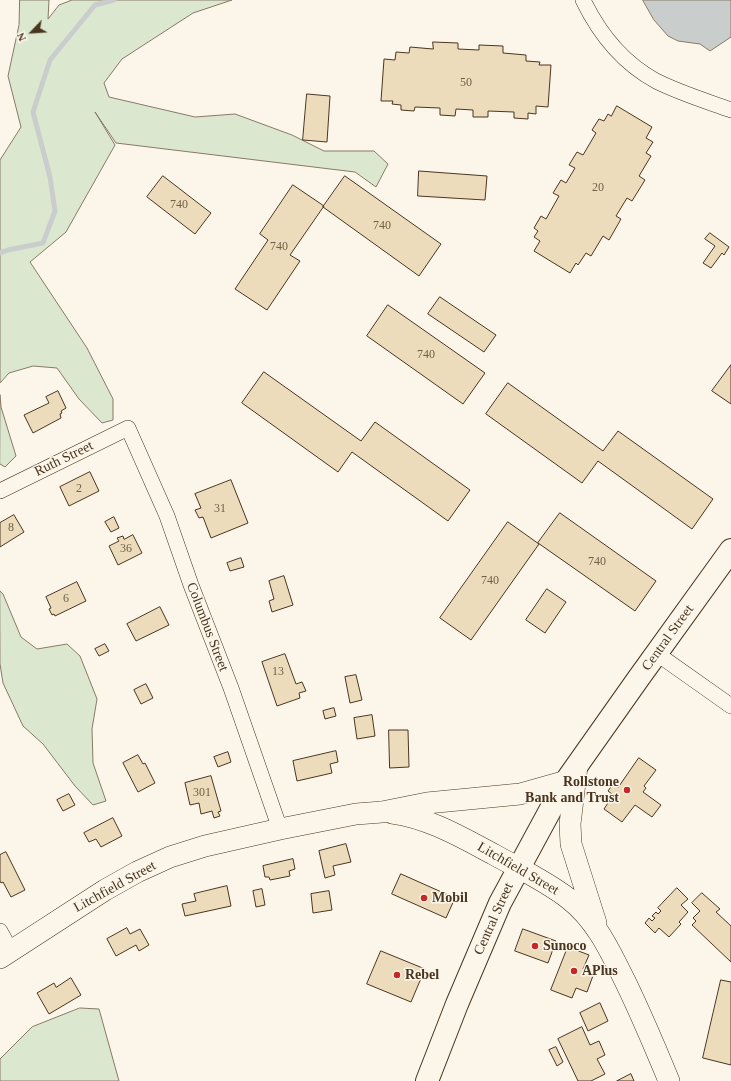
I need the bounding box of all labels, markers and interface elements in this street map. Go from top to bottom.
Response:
north arrow [12,12,52,52]
text: N [14,31,28,43]
house number: 50 [460,76,472,90]
house number: 20 [592,181,604,195]
house number: 740 [170,198,188,212]
house number: 740 [373,219,391,233]
house number: 740 [270,240,288,254]
house number: 740 [417,348,435,362]
street label: Ruth Street [32,438,96,480]
house number: 2 [76,482,82,496]
house number: 31 [214,502,226,516]
house number: 8 [8,521,14,535]
house number: 36 [120,542,132,556]
house number: 740 [588,555,606,569]
house number: 740 [481,574,499,588]
street label: Columbus Street [182,580,232,674]
house number: 6 [63,592,69,606]
street label: Central Street [638,602,698,674]
house number: 13 [272,665,284,679]
place label: Rollstone Bank and Trust [525,774,619,806]
marker: Rollstone Bank and Trust [622,785,632,795]
house number: 301 [193,786,211,800]
street label: Litchfield Street [474,839,562,899]
street label: Litchfield Street [71,858,159,916]
street label: Central Street [471,880,517,958]
place label: Mobil [432,890,468,906]
marker: Mobil [419,893,429,903]
place label: Sunoco [543,938,587,954]
marker: Sunoco [530,941,540,951]
place label: APlus [582,963,618,979]
marker: APlus [569,966,579,976]
place label: Rebel [405,967,439,983]
marker: Rebel [392,970,402,980]

